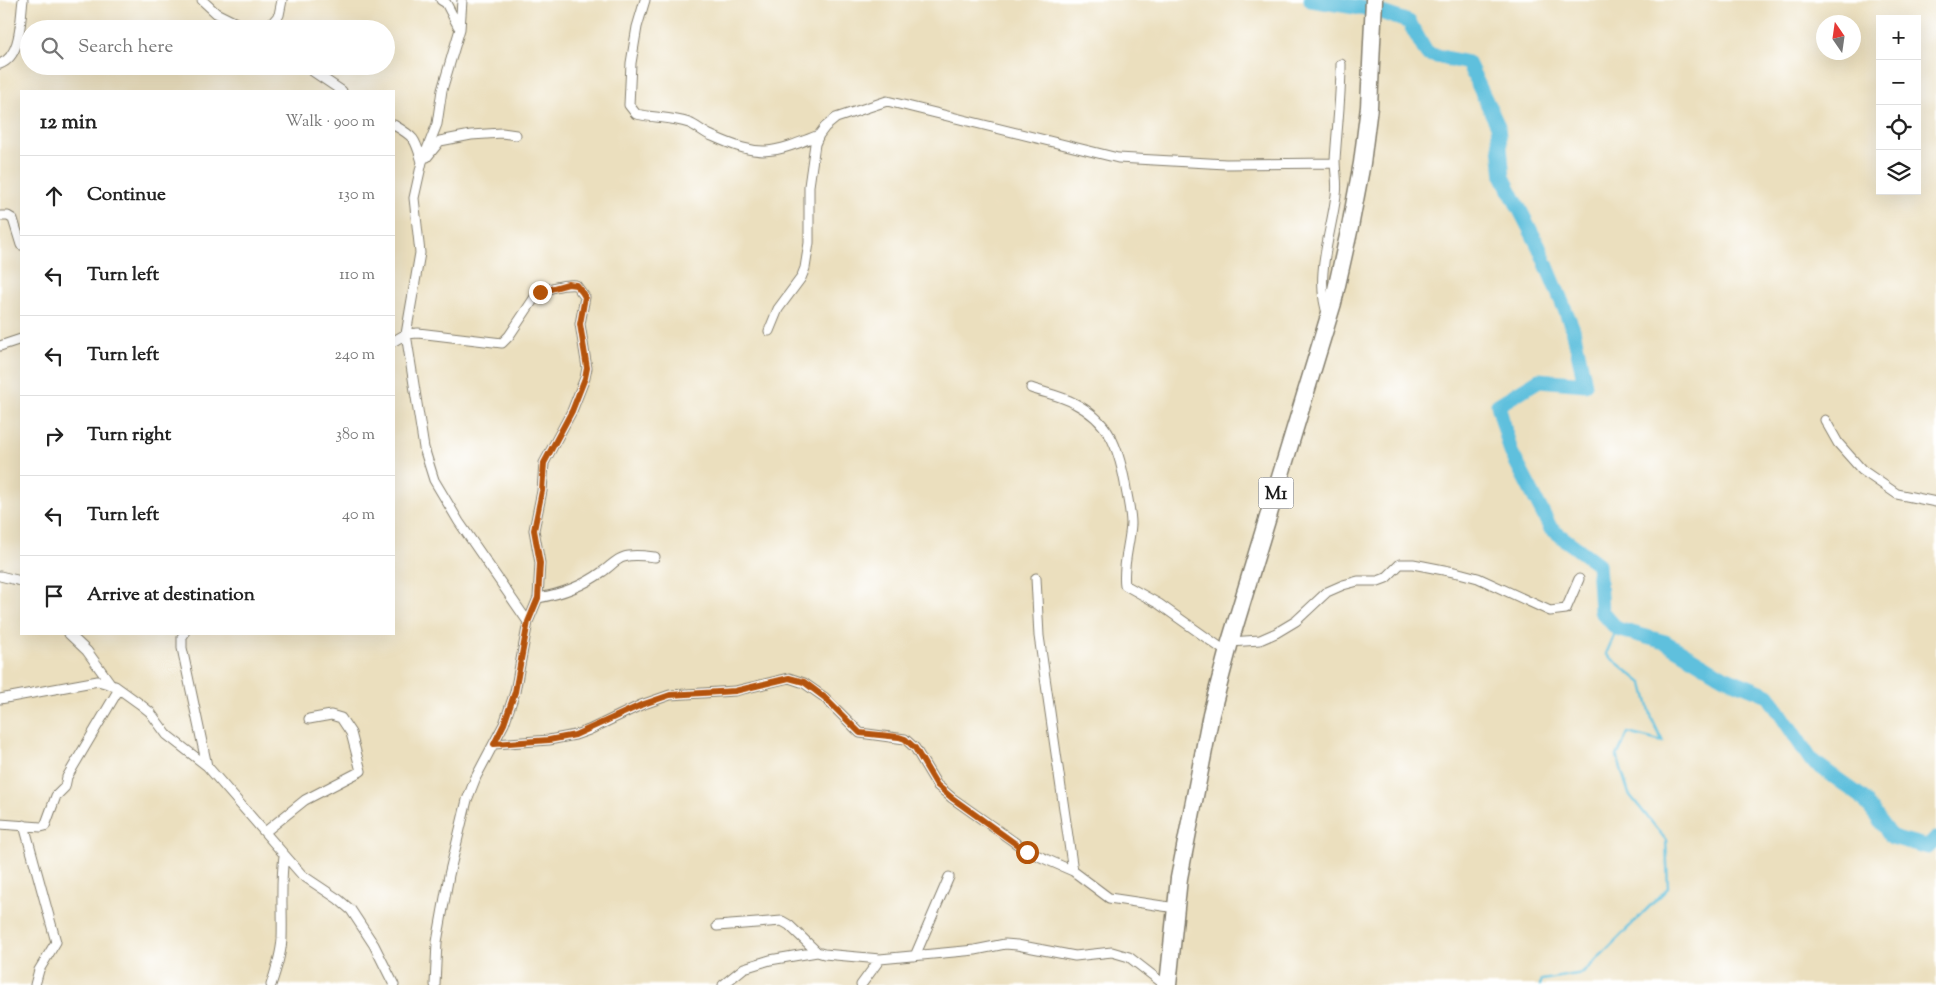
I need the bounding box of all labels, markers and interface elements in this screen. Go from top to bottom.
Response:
north arrow [1816,15,1861,60]
map controls [1876,15,1921,195]
button: + [1876,15,1921,60]
search box [20,20,395,75]
icon: search [38,34,66,62]
text: Search here [78,34,173,61]
button: − [1876,60,1921,105]
button: locate [1876,105,1921,150]
text: 12 min [40,108,97,138]
text: Walk · 900 m [285,111,375,134]
button: layers [1876,150,1921,195]
icon: ahead [40,182,68,210]
text: Continue [87,182,166,209]
text: 130 m [338,184,375,207]
icon: left [40,262,68,290]
text: Turn left [87,262,159,289]
text: 110 m [339,264,375,287]
route end [529,281,552,304]
icon: left [40,342,68,370]
text: Turn left [87,342,159,369]
text: 240 m [334,344,375,367]
icon: right [40,422,68,450]
text: Turn right [87,422,171,449]
text: 380 m [335,424,375,447]
road number: M1 [1258,478,1294,508]
icon: left [40,502,68,530]
text: Turn left [87,502,159,529]
text: 40 m [342,504,375,527]
icon: arrive [40,582,68,610]
text: Arrive at destination [87,582,255,609]
route start [1016,841,1039,864]

